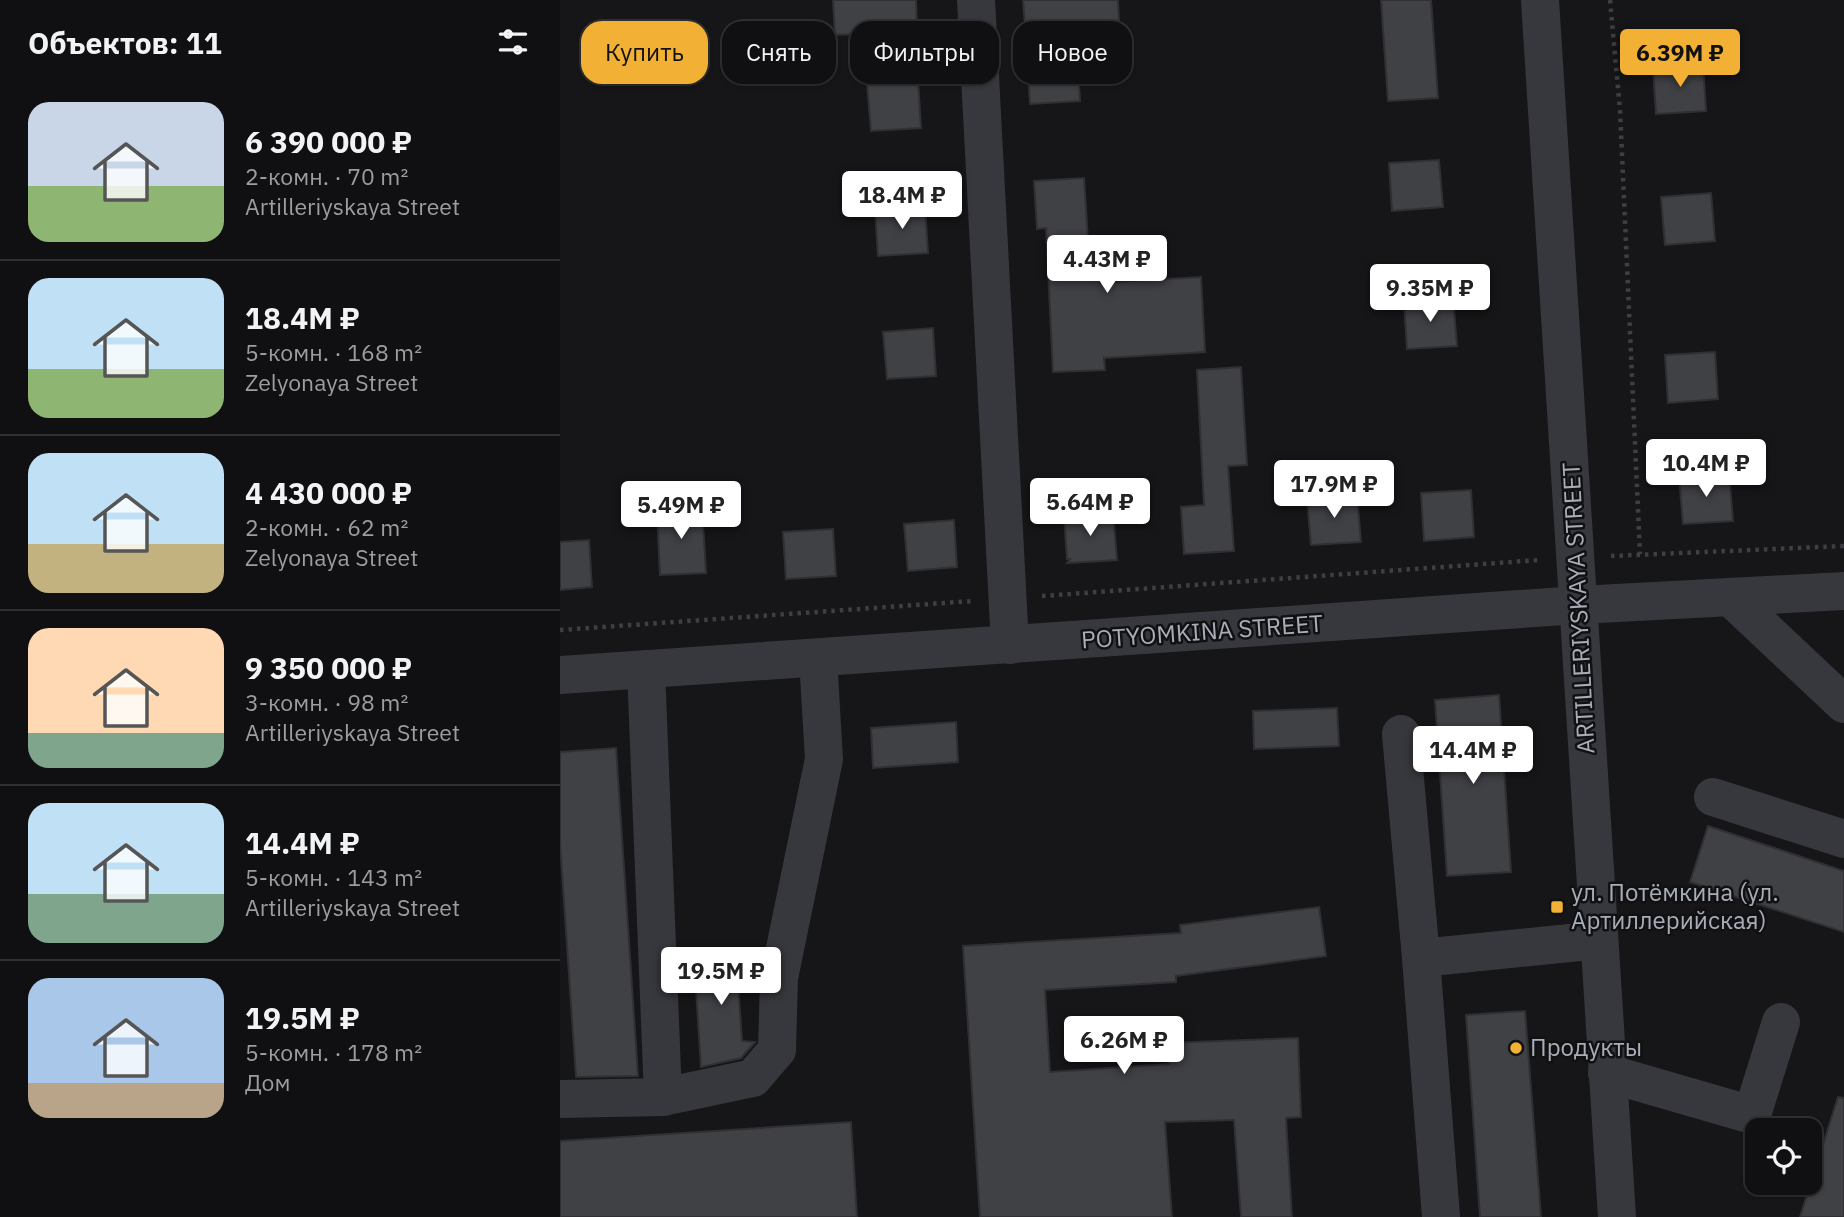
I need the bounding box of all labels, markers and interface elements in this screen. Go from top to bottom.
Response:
chip: Купить [581,21,708,84]
chip: Снять [722,21,836,84]
chip: Фильтры [850,21,999,84]
chip: Новое [1013,21,1132,84]
text: Объектов: 11 [28,23,222,62]
icon: filters [494,23,532,61]
pin: 6.39M ₽ [1615,29,1745,89]
text: 6.39M ₽ [1636,37,1724,67]
text: 6 390 000 ₽ [245,122,412,161]
icon: home [84,130,168,214]
text: 2-комн. · 70 m² [245,161,408,191]
pin: 18.4M ₽ [837,172,967,231]
text: 18.4M ₽ [858,179,946,209]
text: Artilleriyskaya Street [245,191,460,221]
pin: 4.43M ₽ [1042,236,1172,295]
text: 4.43M ₽ [1063,243,1151,273]
pin: 9.35M ₽ [1365,264,1495,324]
text: 9.35M ₽ [1386,272,1474,302]
text: 18.4M ₽ [245,298,360,337]
icon: home [84,306,168,390]
text: 5-комн. · 168 m² [245,337,422,367]
text: Zelyonaya Street [245,367,418,397]
pin: 10.4M ₽ [1641,440,1771,499]
text: 10.4M ₽ [1662,447,1750,477]
pin: 17.9M ₽ [1269,461,1399,520]
street label: ARTILLERIYSKAYA STREET [1554,461,1602,755]
text: 17.9M ₽ [1290,468,1378,498]
text: 4 430 000 ₽ [245,473,412,512]
pin: 5.64M ₽ [1025,478,1155,538]
icon: home [84,481,168,565]
pin: 5.49M ₽ [616,482,746,541]
text: 5.64M ₽ [1046,486,1134,516]
text: 5.49M ₽ [637,489,725,519]
text: 2-комн. · 62 m² [245,512,408,542]
text: Zelyonaya Street [245,542,418,572]
street label: POTYOMKINA STREET [1080,607,1324,655]
text: 9 350 000 ₽ [245,648,412,687]
icon: home [84,656,168,740]
text: 3-комн. · 98 m² [245,687,408,717]
text: Artilleriyskaya Street [245,717,460,747]
pin: 14.4M ₽ [1408,726,1538,786]
text: 14.4M ₽ [1429,734,1517,764]
text: 14.4M ₽ [245,823,360,862]
icon: home [84,831,168,915]
text: 5-комн. · 143 m² [245,862,422,892]
place label: ул. Потёмкина (ул. Артиллерийская) [1571,876,1779,936]
text: Artilleriyskaya Street [245,892,460,922]
marker: ул. Потёмкина (ул. Артиллерийская) [1549,899,1565,915]
pin: 19.5M ₽ [656,948,786,1007]
text: 19.5M ₽ [677,955,765,985]
text: 19.5M ₽ [245,998,360,1037]
icon: home [84,1006,168,1090]
pin: 6.26M ₽ [1059,1016,1189,1076]
text: 6.26M ₽ [1080,1024,1168,1054]
place label: Продукты [1530,1031,1642,1063]
text: 5-комн. · 178 m² [245,1037,422,1067]
marker: Продукты [1508,1040,1524,1056]
text: Дом [245,1067,290,1097]
map controls [1745,1118,1822,1195]
button: locate [1745,1118,1822,1195]

